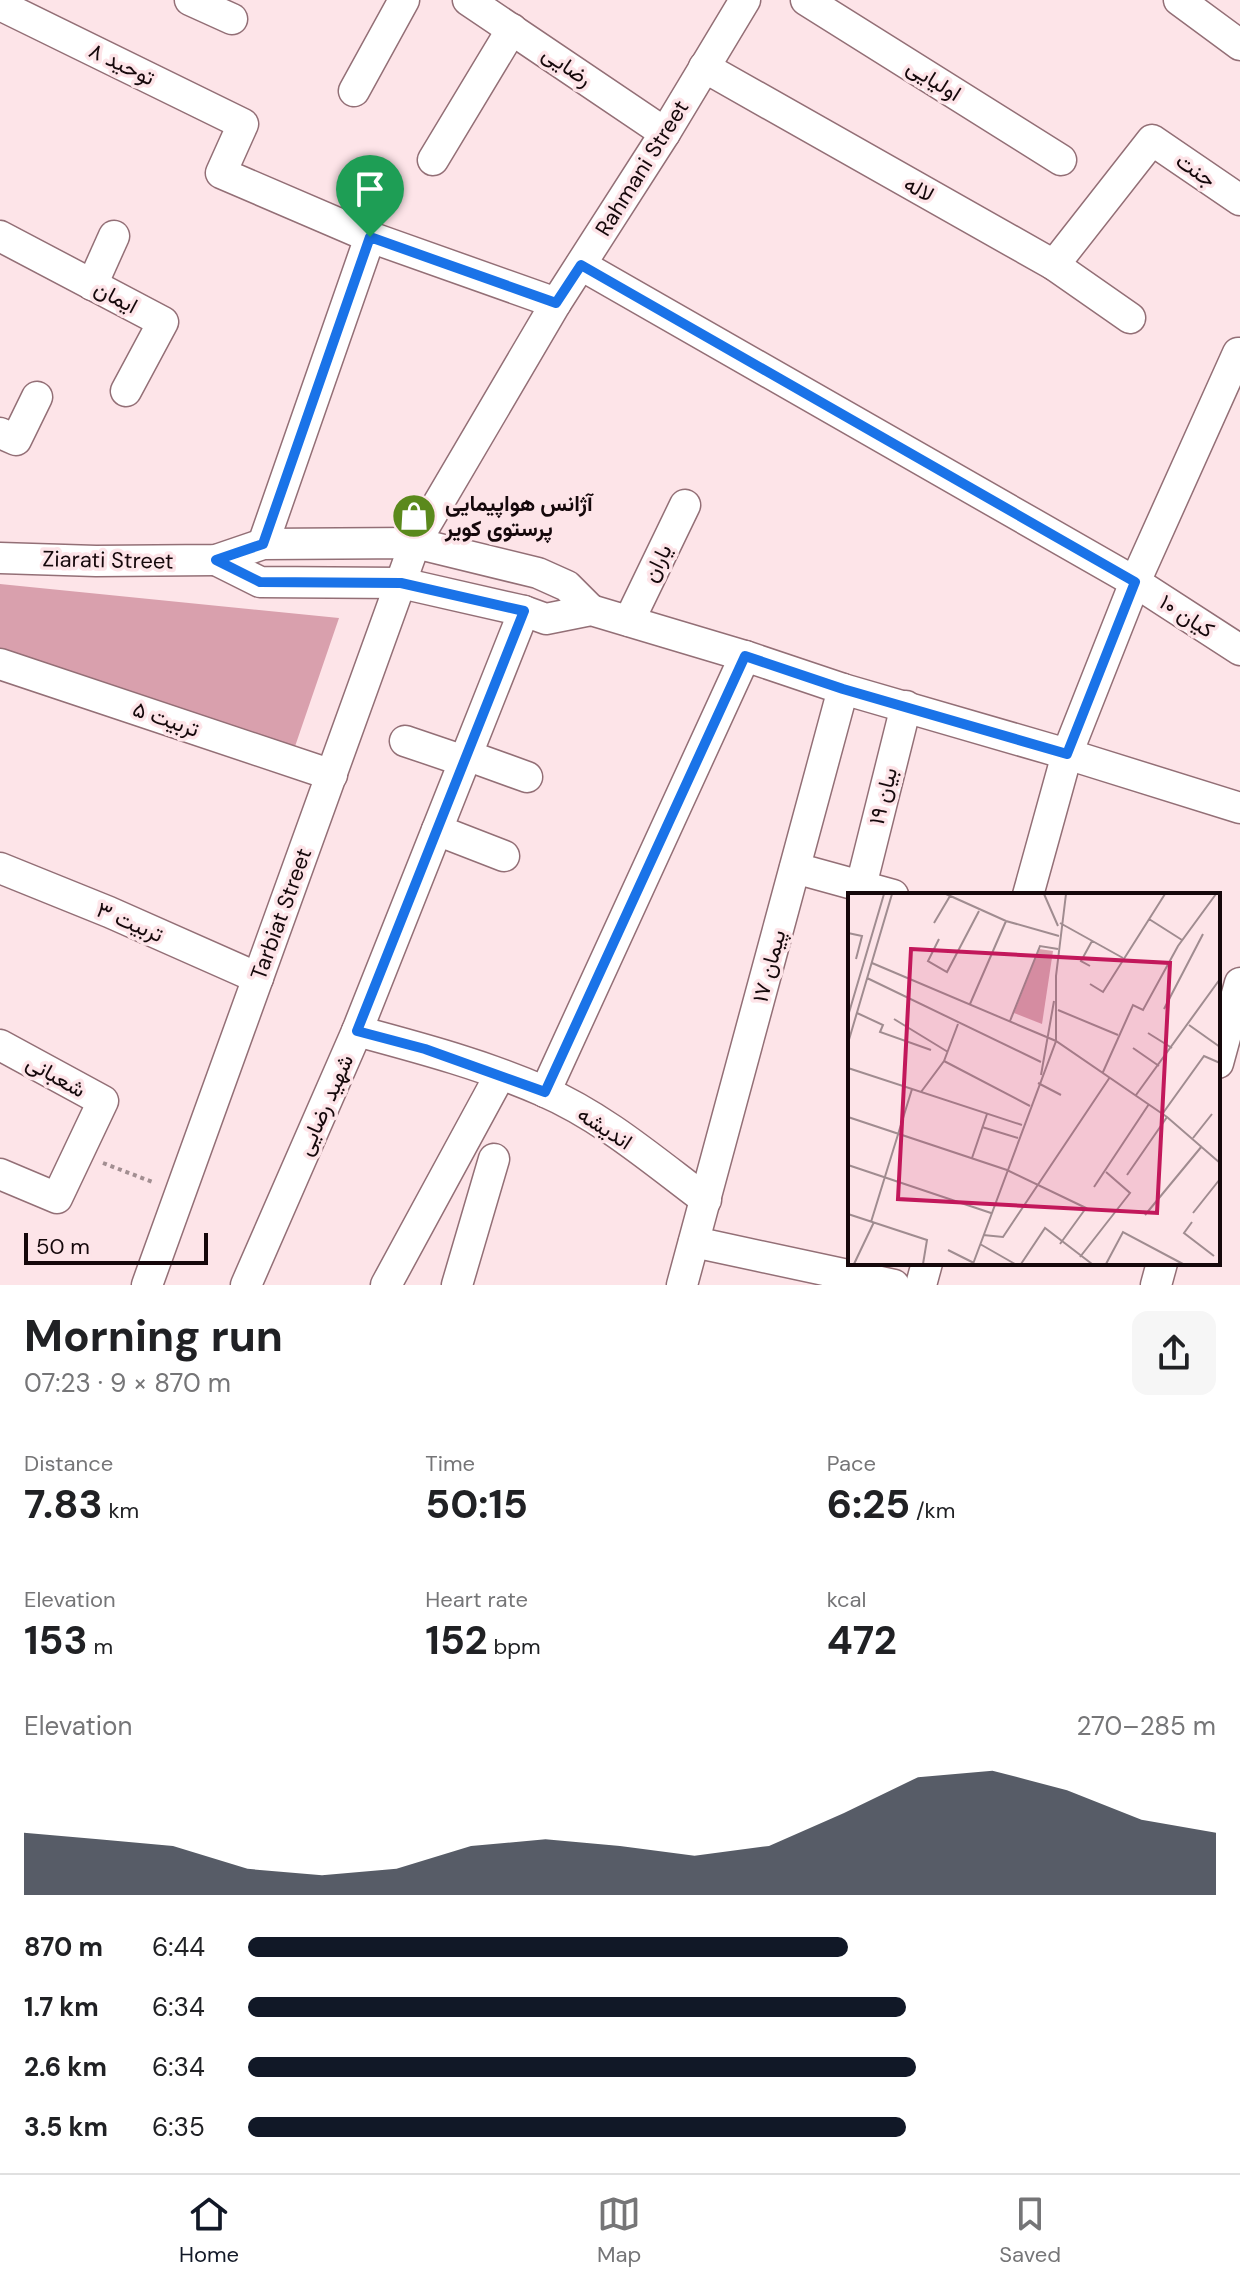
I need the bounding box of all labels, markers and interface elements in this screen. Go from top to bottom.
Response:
street label: توحید ۸ [84,36,160,92]
street label: رضایی [536,39,598,93]
street label: اولیایی [901,52,967,108]
street label: Rahmani Street [589,95,695,241]
street label: جنت [1170,146,1222,194]
pin [336,155,404,237]
icon: arrive [348,167,392,211]
street label: لاله [899,169,939,209]
street label: ایمان [89,274,143,320]
place label: آژانس هواپیمایی پرستوی کویر [444,489,594,544]
shop icon: آژانس هواپیمایی پرستوی کویر [390,492,438,540]
street label: یاران [635,539,679,587]
street label: Ziarati Street [42,544,174,576]
street label: کیان ۱۰ [1154,588,1220,645]
street label: تربیت ۵ [129,694,203,744]
street label: بیان ۱۹ [862,764,904,828]
street label: Tarbiat Street [244,844,318,984]
inset map [848,893,1220,1265]
street label: تربیت ۳ [92,895,168,949]
street label: پیمان ۱۷ [745,927,793,1005]
street label: شعبانی [21,1048,91,1104]
street label: شهید رضایی [290,1050,360,1160]
street label: اندیشه [572,1100,638,1156]
scale bar [24,1229,208,1265]
text: 50 m [36,1232,90,1261]
text: Morning run [24,1307,283,1365]
button: share [1132,1311,1216,1395]
text: 07:23 · 9 × 870 m [24,1366,231,1400]
text: Distance [24,1449,113,1478]
text: Time [425,1449,475,1478]
text: Pace [827,1449,876,1478]
text: 7.83 [24,1478,103,1530]
text: 50:15 [425,1478,528,1530]
text: 6:25 [827,1478,910,1530]
text: km [103,1496,139,1525]
text: /km [910,1496,955,1525]
text: Elevation [24,1585,116,1614]
text: Heart rate [425,1585,528,1614]
text: kcal [827,1585,866,1614]
text: 153 [24,1614,88,1666]
text: 152 [425,1614,488,1666]
text: 472 [827,1614,897,1666]
text: m [88,1632,113,1661]
text: bpm [488,1632,541,1661]
text: Elevation [24,1709,132,1743]
text: 270–285 m [1076,1709,1216,1743]
text: 870 m [24,1930,103,1964]
text: 6:44 [152,1930,205,1964]
text: 1.7 km [24,1990,99,2024]
text: 6:34 [152,1990,205,2024]
text: 2.6 km [24,2050,107,2084]
text: 6:34 [152,2050,205,2084]
text: 3.5 km [24,2110,108,2144]
text: 6:35 [152,2110,205,2144]
tab: Home [179,2192,239,2269]
tab: Map [597,2192,641,2269]
tab: Saved [999,2192,1061,2269]

